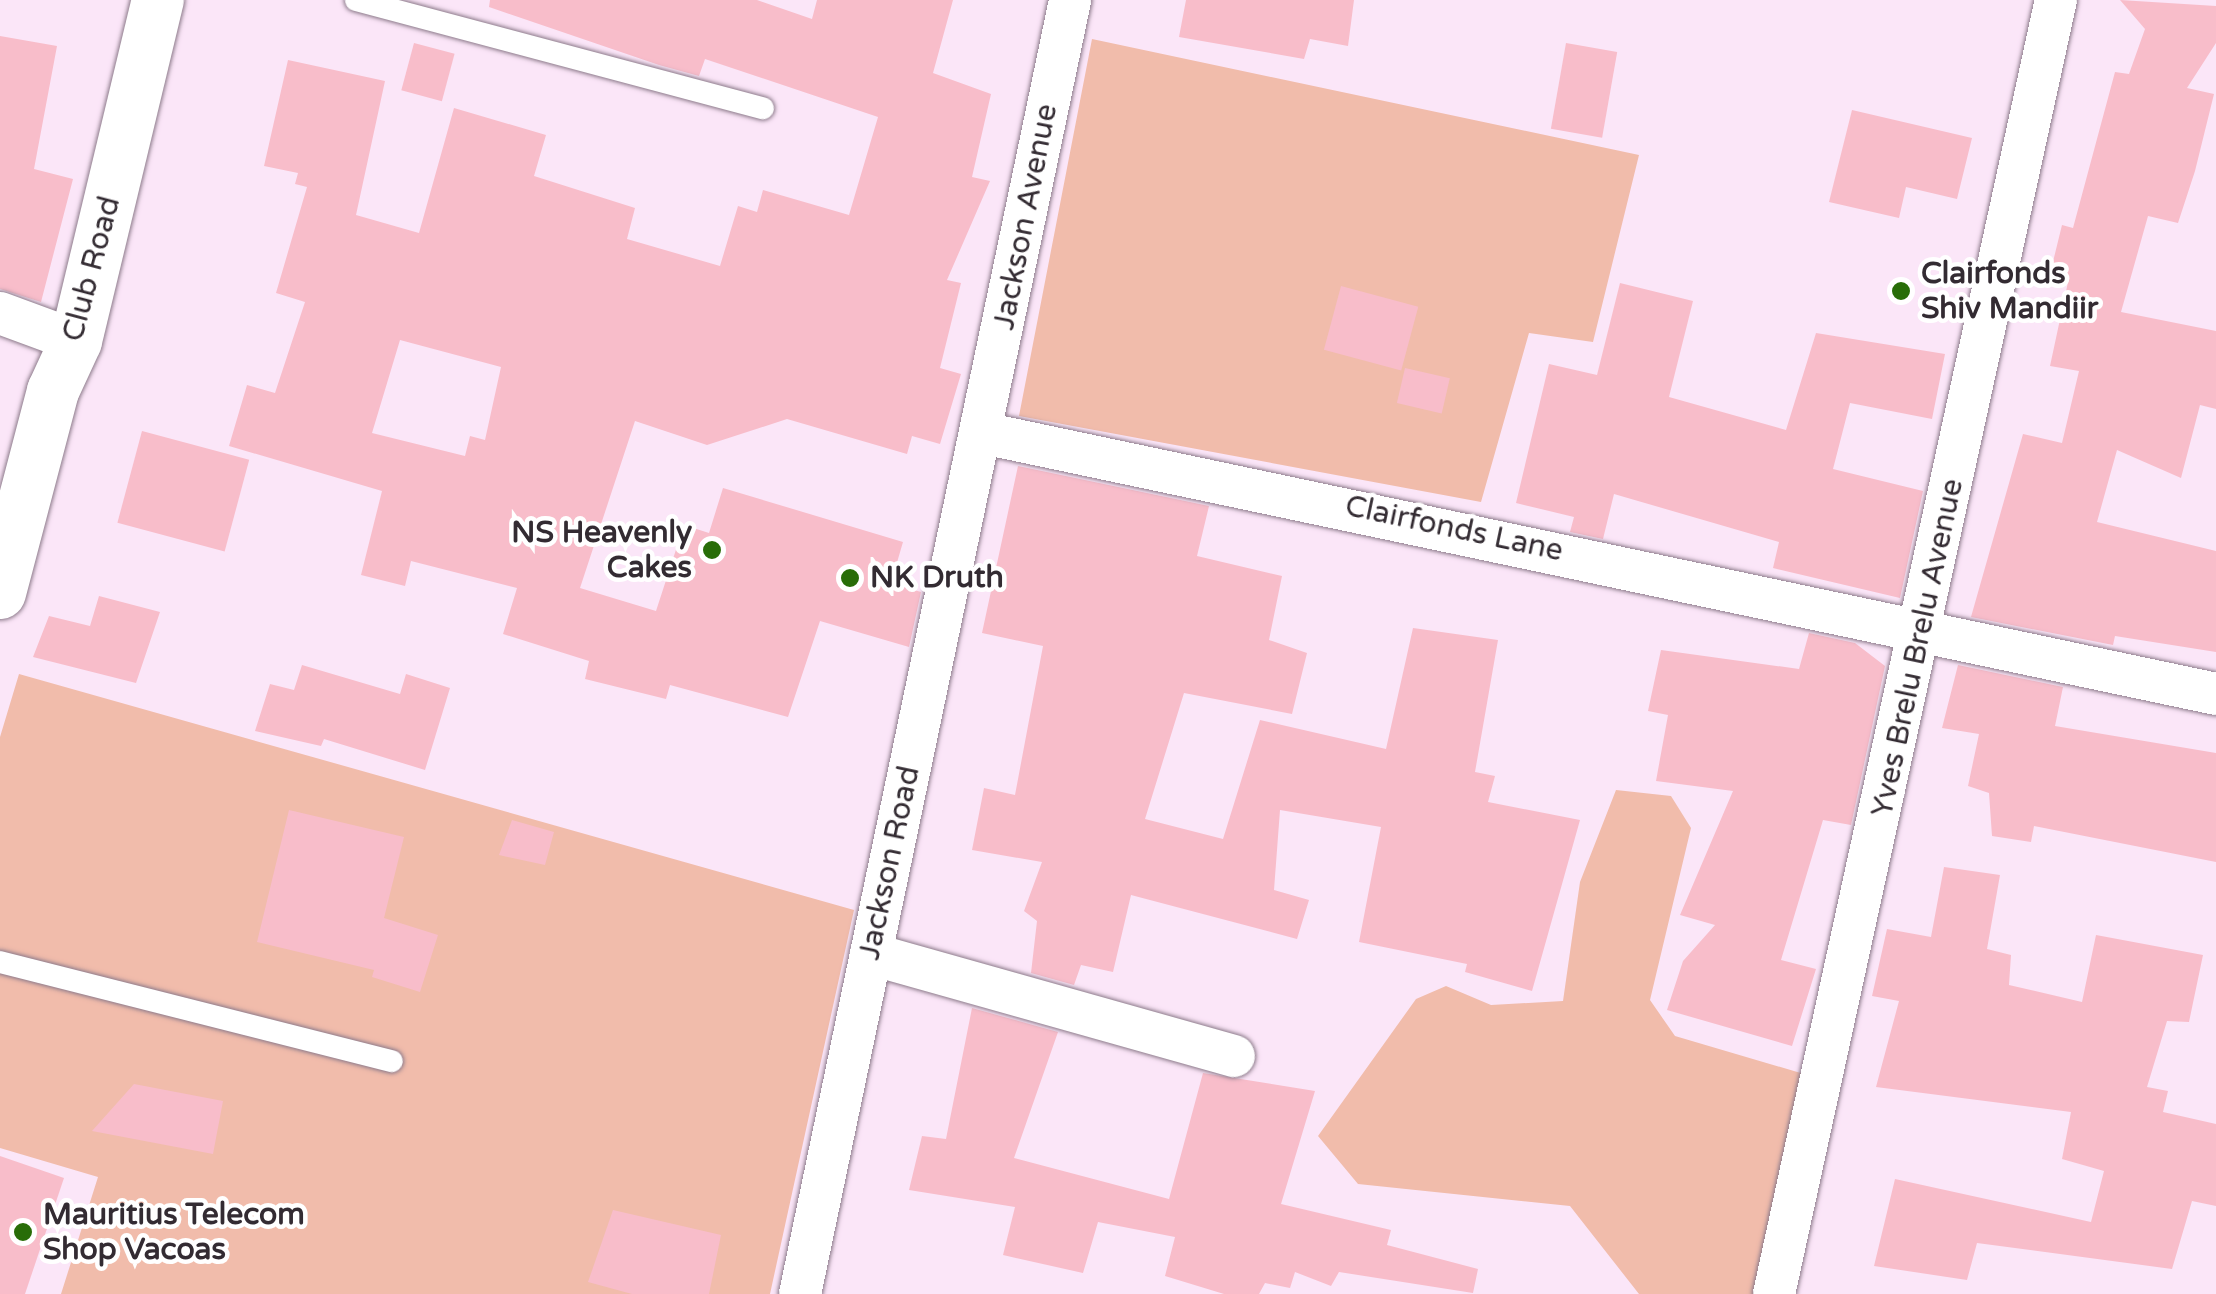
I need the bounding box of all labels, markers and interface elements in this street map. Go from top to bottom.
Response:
street label: Jackson Avenue [986,101,1066,333]
street label: Club Road [55,193,129,345]
place label: Clairfonds Shiv Mandiir [1921,256,2098,326]
marker: Clairfonds Shiv Mandiir [1890,280,1912,302]
street label: Yves Brelu Brelu Avenue [1865,476,1971,820]
street label: Clairfonds Lane [1342,488,1566,570]
place label: NS Heavenly Cakes [511,515,692,586]
marker: NS Heavenly Cakes [701,539,723,561]
place label: NK Druth [870,560,1004,596]
marker: NK Druth [839,567,861,589]
street label: Jackson Road [852,763,928,963]
place label: Mauritius Telecom Shop Vacoas [43,1197,305,1268]
marker: Mauritius Telecom Shop Vacoas [12,1221,34,1243]

